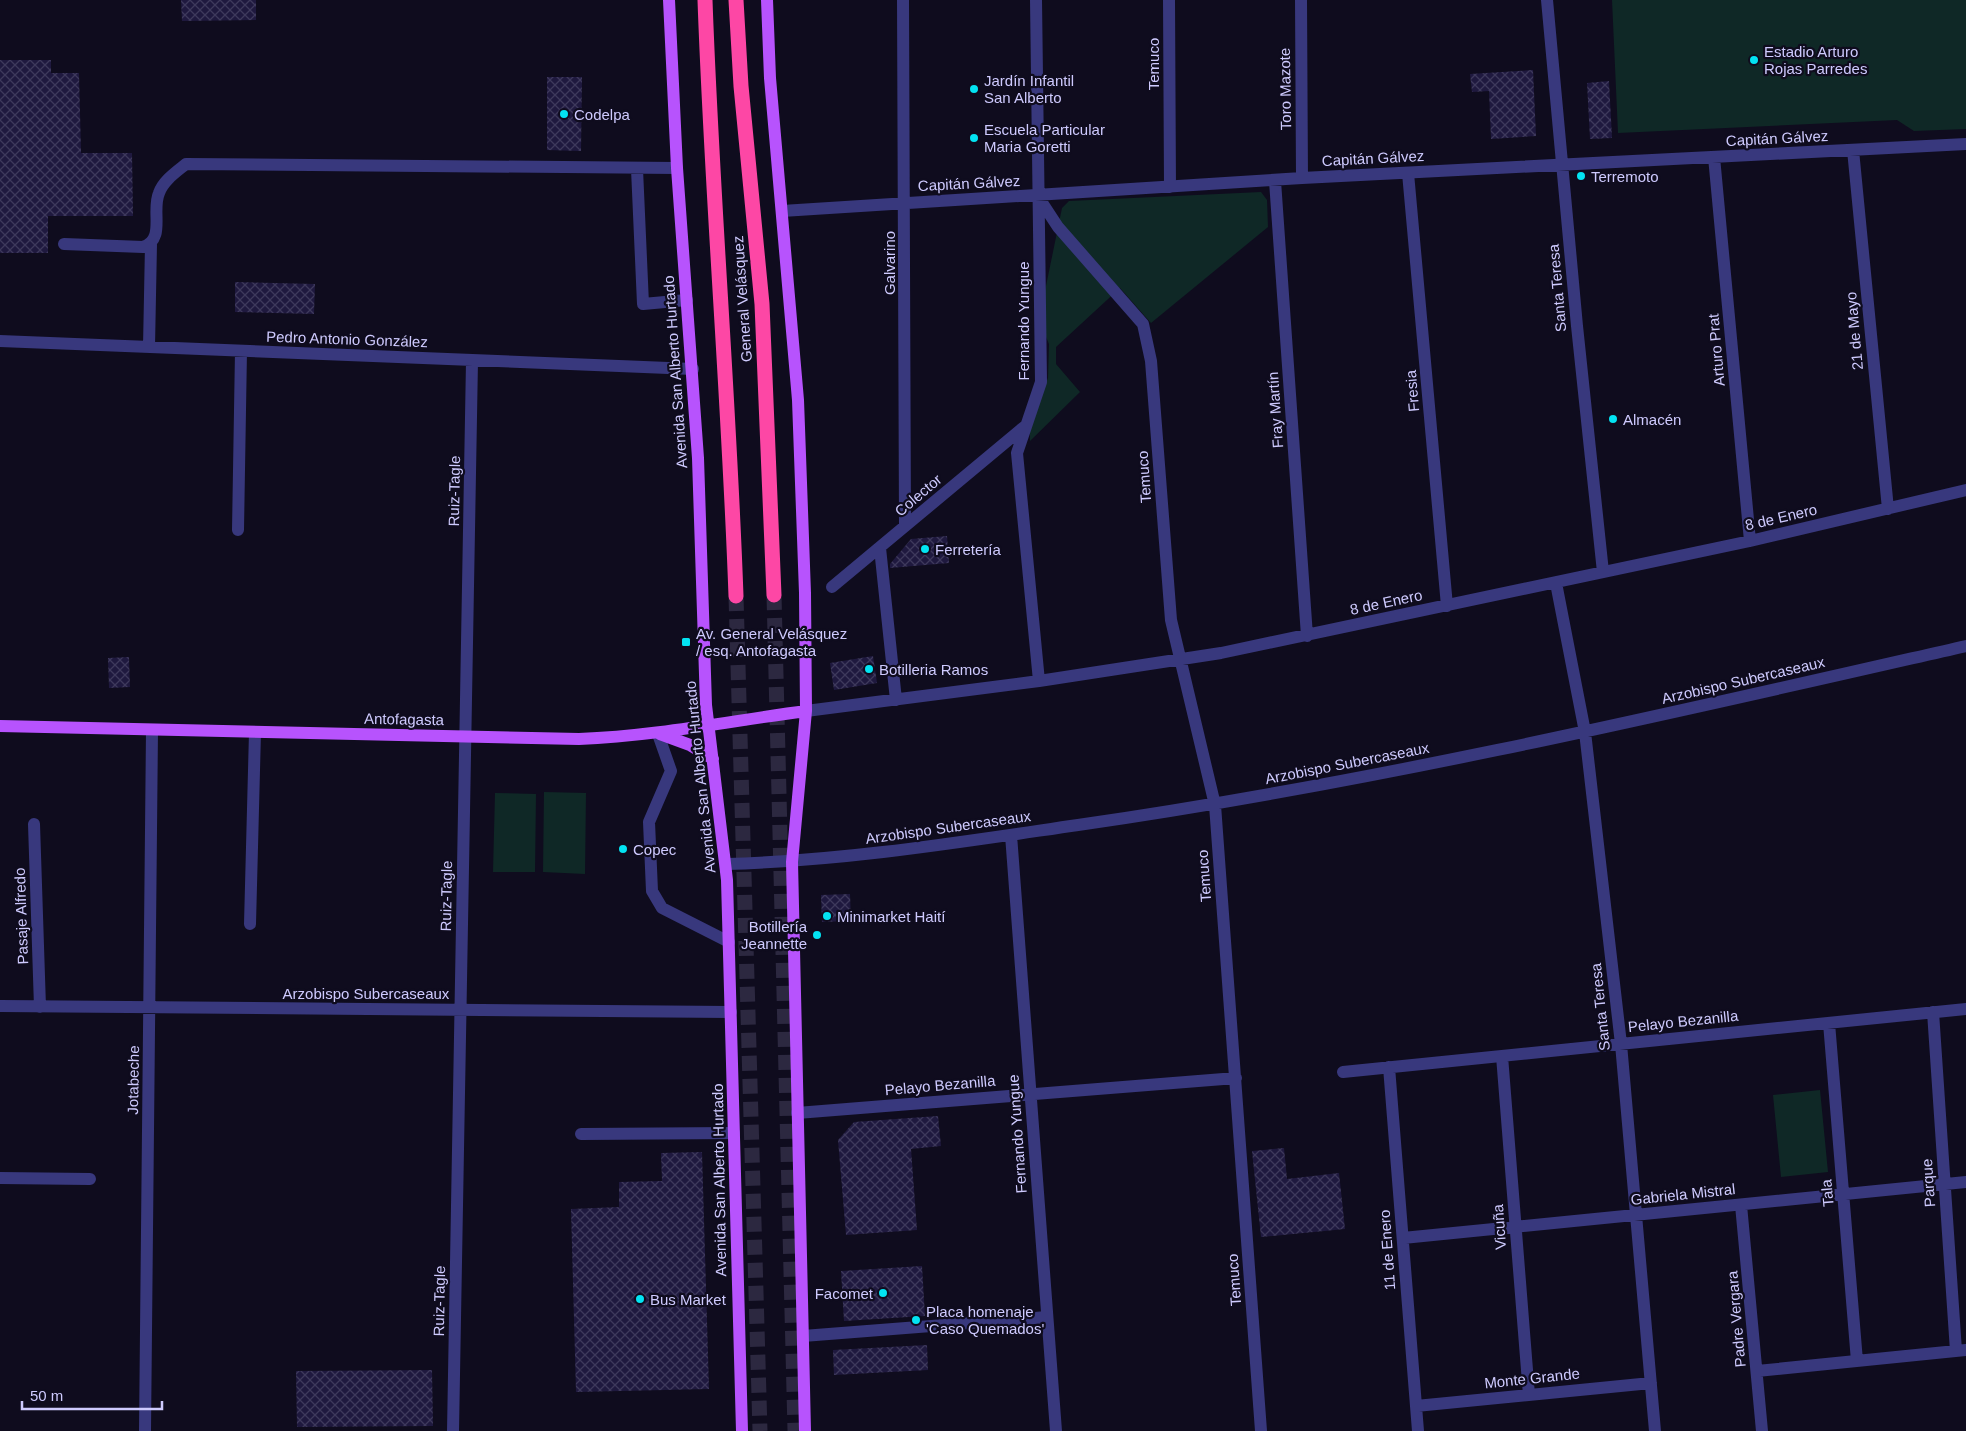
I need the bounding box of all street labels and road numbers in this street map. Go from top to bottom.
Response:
street label: Temuco [1145,38,1162,90]
street label: Toro Mazote [1276,48,1294,130]
street label: Capitán Gálvez [1725,127,1829,149]
street label: Capitán Gálvez [1321,147,1425,169]
street label: Capitán Gálvez [917,172,1021,194]
street label: Galvarino [881,231,898,295]
street label: General Velásquez [729,235,755,363]
street label: Santa Teresa [1545,243,1569,333]
street label: Fernando Yungue [1015,262,1032,381]
street label: Avenida San Alberto Hurtado [660,275,690,469]
street label: 21 de Mayo [1842,291,1866,371]
street label: Arturo Prat [1704,312,1728,387]
street label: Pedro Antonio González [266,328,428,350]
street label: Fresia [1402,369,1422,413]
street label: Fray Martín [1264,371,1286,449]
street label: Temuco [1134,450,1154,504]
street label: Ruiz-Tagle [445,455,463,527]
street label: Colector [891,471,945,519]
street label: 8 de Enero [1743,500,1819,534]
street label: 8 de Enero [1348,586,1424,618]
street label: Arzobispo Subercaseaux [1660,653,1827,707]
street label: Avenida San Alberto Hurtado [681,680,719,874]
street label: Antofagasta [364,710,445,728]
street label: Arzobispo Subercaseaux [1264,739,1431,787]
street label: Arzobispo Subercaseaux [864,807,1032,847]
street label: Temuco [1194,849,1214,903]
street label: Ruiz-Tagle [437,860,455,932]
street label: Pasaje Alfredo [11,867,31,965]
street label: Santa Teresa [1587,962,1613,1052]
street label: Arzobispo Subercaseaux [283,985,450,1002]
street label: Pelayo Bezanilla [1627,1007,1740,1035]
street label: Jotabeche [124,1045,142,1115]
street label: Pelayo Bezanilla [884,1072,997,1098]
street label: Fernando Yungue [1004,1074,1030,1194]
street label: Avenida San Alberto Hurtado [709,1083,729,1277]
street label: Parque [1918,1158,1938,1208]
street label: Tala [1817,1178,1837,1207]
street label: Gabriela Mistral [1630,1180,1736,1208]
street label: Vicuña [1489,1203,1509,1250]
street label: 11 de Enero [1376,1209,1398,1291]
street label: Temuco [1224,1253,1244,1307]
street label: Ruiz-Tagle [430,1265,448,1337]
street label: Padre Vergara [1723,1269,1749,1368]
street label: Monte Grande [1483,1365,1581,1391]

